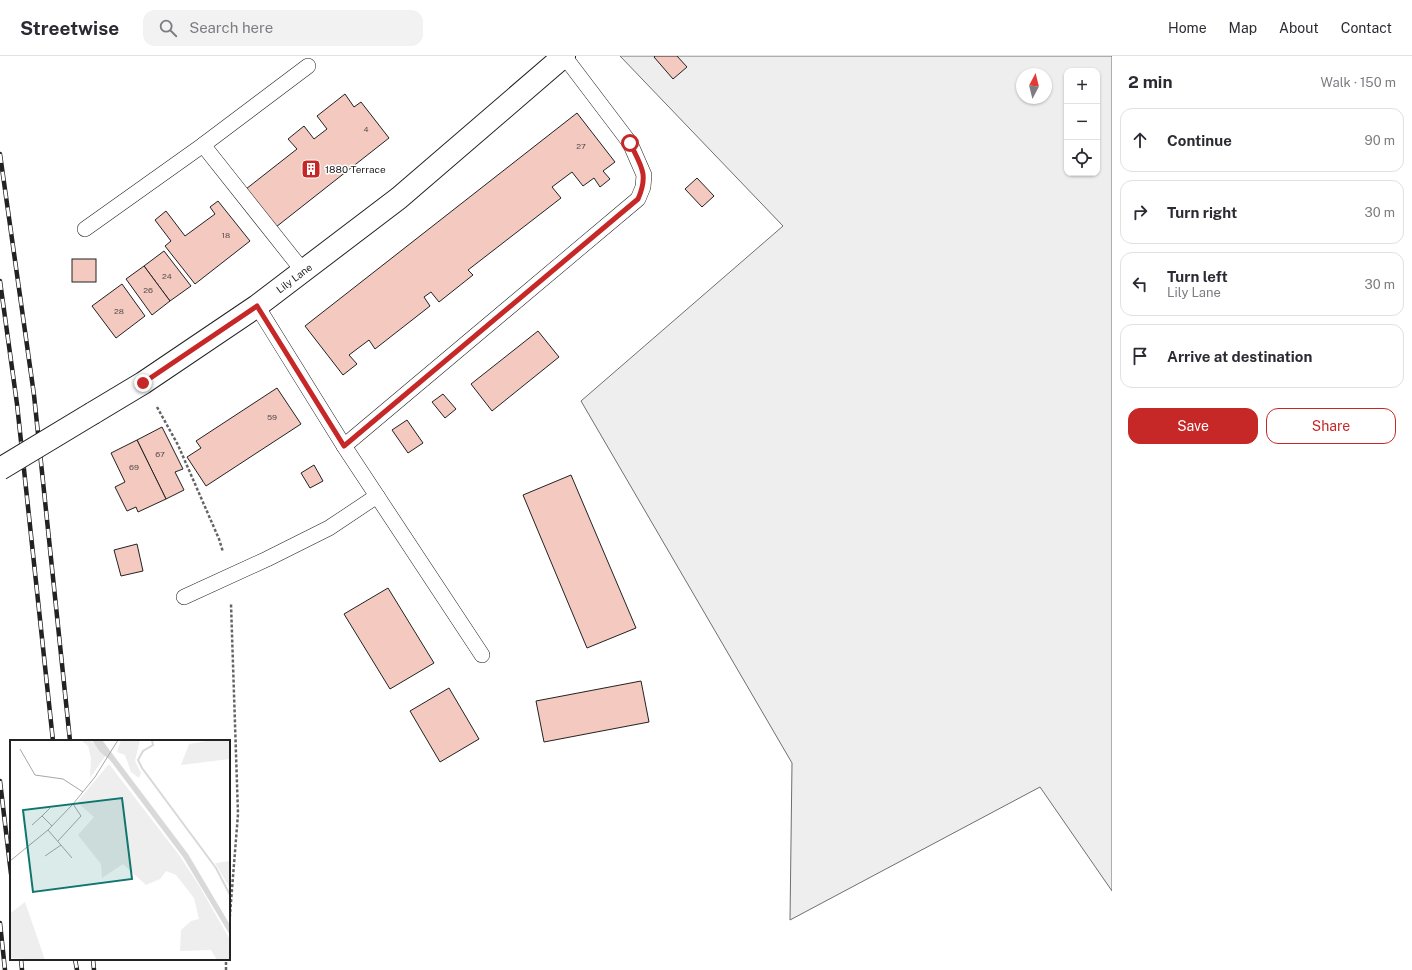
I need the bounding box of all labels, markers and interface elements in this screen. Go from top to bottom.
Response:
search box [143,10,423,46]
text: Streetwise [20,17,119,39]
icon: search [157,17,179,39]
text: Search here [189,19,273,36]
text: Home [1168,20,1207,36]
text: Map [1229,20,1257,36]
text: About [1279,20,1319,36]
text: Contact [1341,20,1392,36]
north arrow [1016,68,1052,104]
map controls [1064,68,1100,176]
button: + [1064,68,1100,104]
text: 2 min [1128,72,1173,92]
text: Walk · 150 m [1321,75,1396,90]
button: − [1064,104,1100,140]
house number: 4 [363,124,369,134]
icon: ahead [1129,129,1151,151]
text: Continue [1167,132,1232,149]
text: 90 m [1365,133,1395,148]
route start [621,134,639,152]
button: locate [1064,140,1100,176]
house number: 27 [576,141,586,151]
building icon: 1880 Terrace [300,158,322,180]
place label: 1880 Terrace [325,163,386,175]
icon: right [1129,201,1151,223]
text: Turn right [1167,204,1237,221]
text: 30 m [1365,205,1395,220]
house number: 18 [222,230,230,240]
street label: Lily Lane [274,261,314,295]
text: Turn left [1167,268,1228,285]
house number: 24 [162,271,172,281]
icon: left [1129,273,1151,295]
text: 30 m [1365,277,1395,292]
house number: 26 [143,285,153,295]
text: Lily Lane [1167,285,1221,300]
house number: 28 [114,306,124,316]
icon: arrive [1129,345,1151,367]
text: Arrive at destination [1167,348,1312,365]
route end [134,374,152,392]
button: Save [1128,408,1258,444]
button: Share [1266,408,1396,444]
house number: 59 [267,412,277,422]
house number: 67 [155,449,165,459]
house number: 69 [129,462,139,472]
inset map [10,740,230,960]

